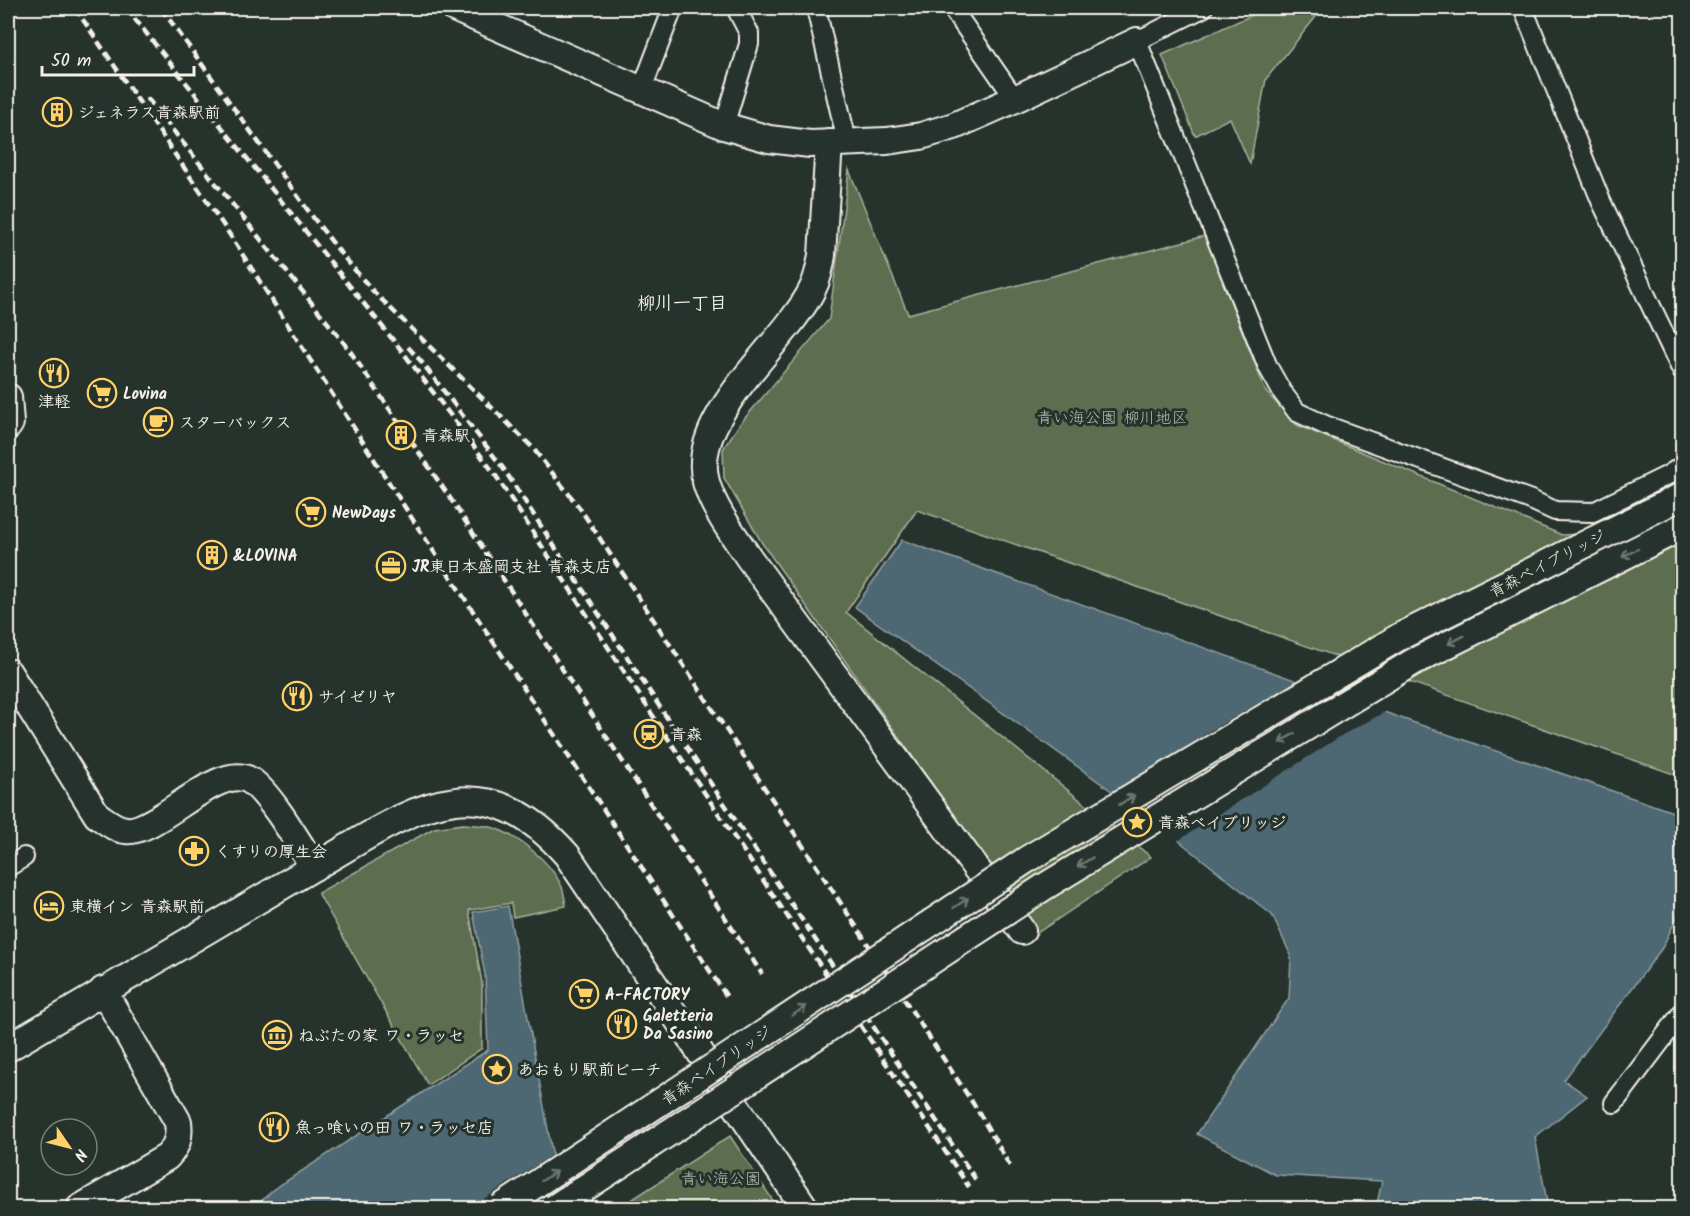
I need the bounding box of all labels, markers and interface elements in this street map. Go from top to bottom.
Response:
scale bar [42,39,194,77]
text: 50 m [51,47,91,76]
building icon: ジェネラス青森駅前 [41,96,73,128]
place label: ジェネラス青森駅前 [78,101,220,126]
district label: 柳川一丁目 [637,290,727,319]
restaurant icon: 津軽 [38,357,70,389]
supermarket icon: Lovina [86,377,118,409]
place label: Lovina [123,382,167,407]
place label: 津軽 [38,390,71,415]
cafe icon: スターバックス [142,406,174,438]
park label: 青い海公園 柳川地区 [1037,406,1187,431]
place label: スターバックス [179,411,291,436]
building icon: 青森駅 [385,419,417,451]
place label: 青森駅 [422,424,470,449]
supermarket icon: NewDays [295,496,327,528]
place label: NewDays [332,501,396,526]
street label: 青森ベイブリッジ [1485,524,1610,605]
building icon: &LOVINA [196,539,228,571]
place label: &LOVINA [233,544,298,569]
one-way arrow [1622,548,1640,559]
office icon: JR東日本盛岡支社 青森支店 [375,550,407,582]
place label: JR東日本盛岡支社 青森支店 [412,555,612,580]
one-way arrow [1447,635,1465,647]
restaurant icon: サイゼリヤ [281,680,313,712]
place label: サイゼリヤ [318,685,397,710]
station icon: 青森 [633,718,665,750]
place label: 青森 [670,723,702,748]
one-way arrow [1279,733,1296,745]
one-way arrow [1118,793,1135,805]
place icon: 青森ベイブリッジ [1121,806,1153,838]
place label: 青森ベイブリッジ [1158,811,1286,836]
pharmacy icon: くすりの厚生会 [178,835,210,867]
place label: くすりの厚生会 [215,840,327,865]
one-way arrow [1077,856,1094,868]
hotel icon: 東横イン 青森駅前 [33,890,65,922]
place label: 東横イン 青森駅前 [70,895,204,920]
one-way arrow [953,897,969,909]
supermarket icon: A-FACTORY [568,978,600,1010]
place label: A-FACTORY [605,983,690,1008]
place label: Galetteria Da Sasino [643,1004,713,1047]
one-way arrow [790,1004,807,1016]
restaurant icon: Galetteria Da Sasino [606,1008,638,1040]
museum icon: ねぶたの家 ワ・ラッセ [261,1019,293,1051]
street label: 青森ベイブリッジ [657,1020,777,1112]
place label: ねぶたの家 ワ・ラッセ [298,1024,464,1049]
place icon: あおもり駅前ビーチ [481,1053,513,1085]
place label: あおもり駅前ビーチ [518,1058,661,1083]
restaurant icon: 魚っ喰いの田 ワ・ラッセ店 [258,1111,290,1143]
place label: 魚っ喰いの田 ワ・ラッセ店 [295,1116,493,1141]
north arrow [39,1117,99,1177]
text: N [67,1143,93,1166]
park label: 青い海公園 [681,1167,761,1192]
one-way arrow [540,1170,557,1182]

